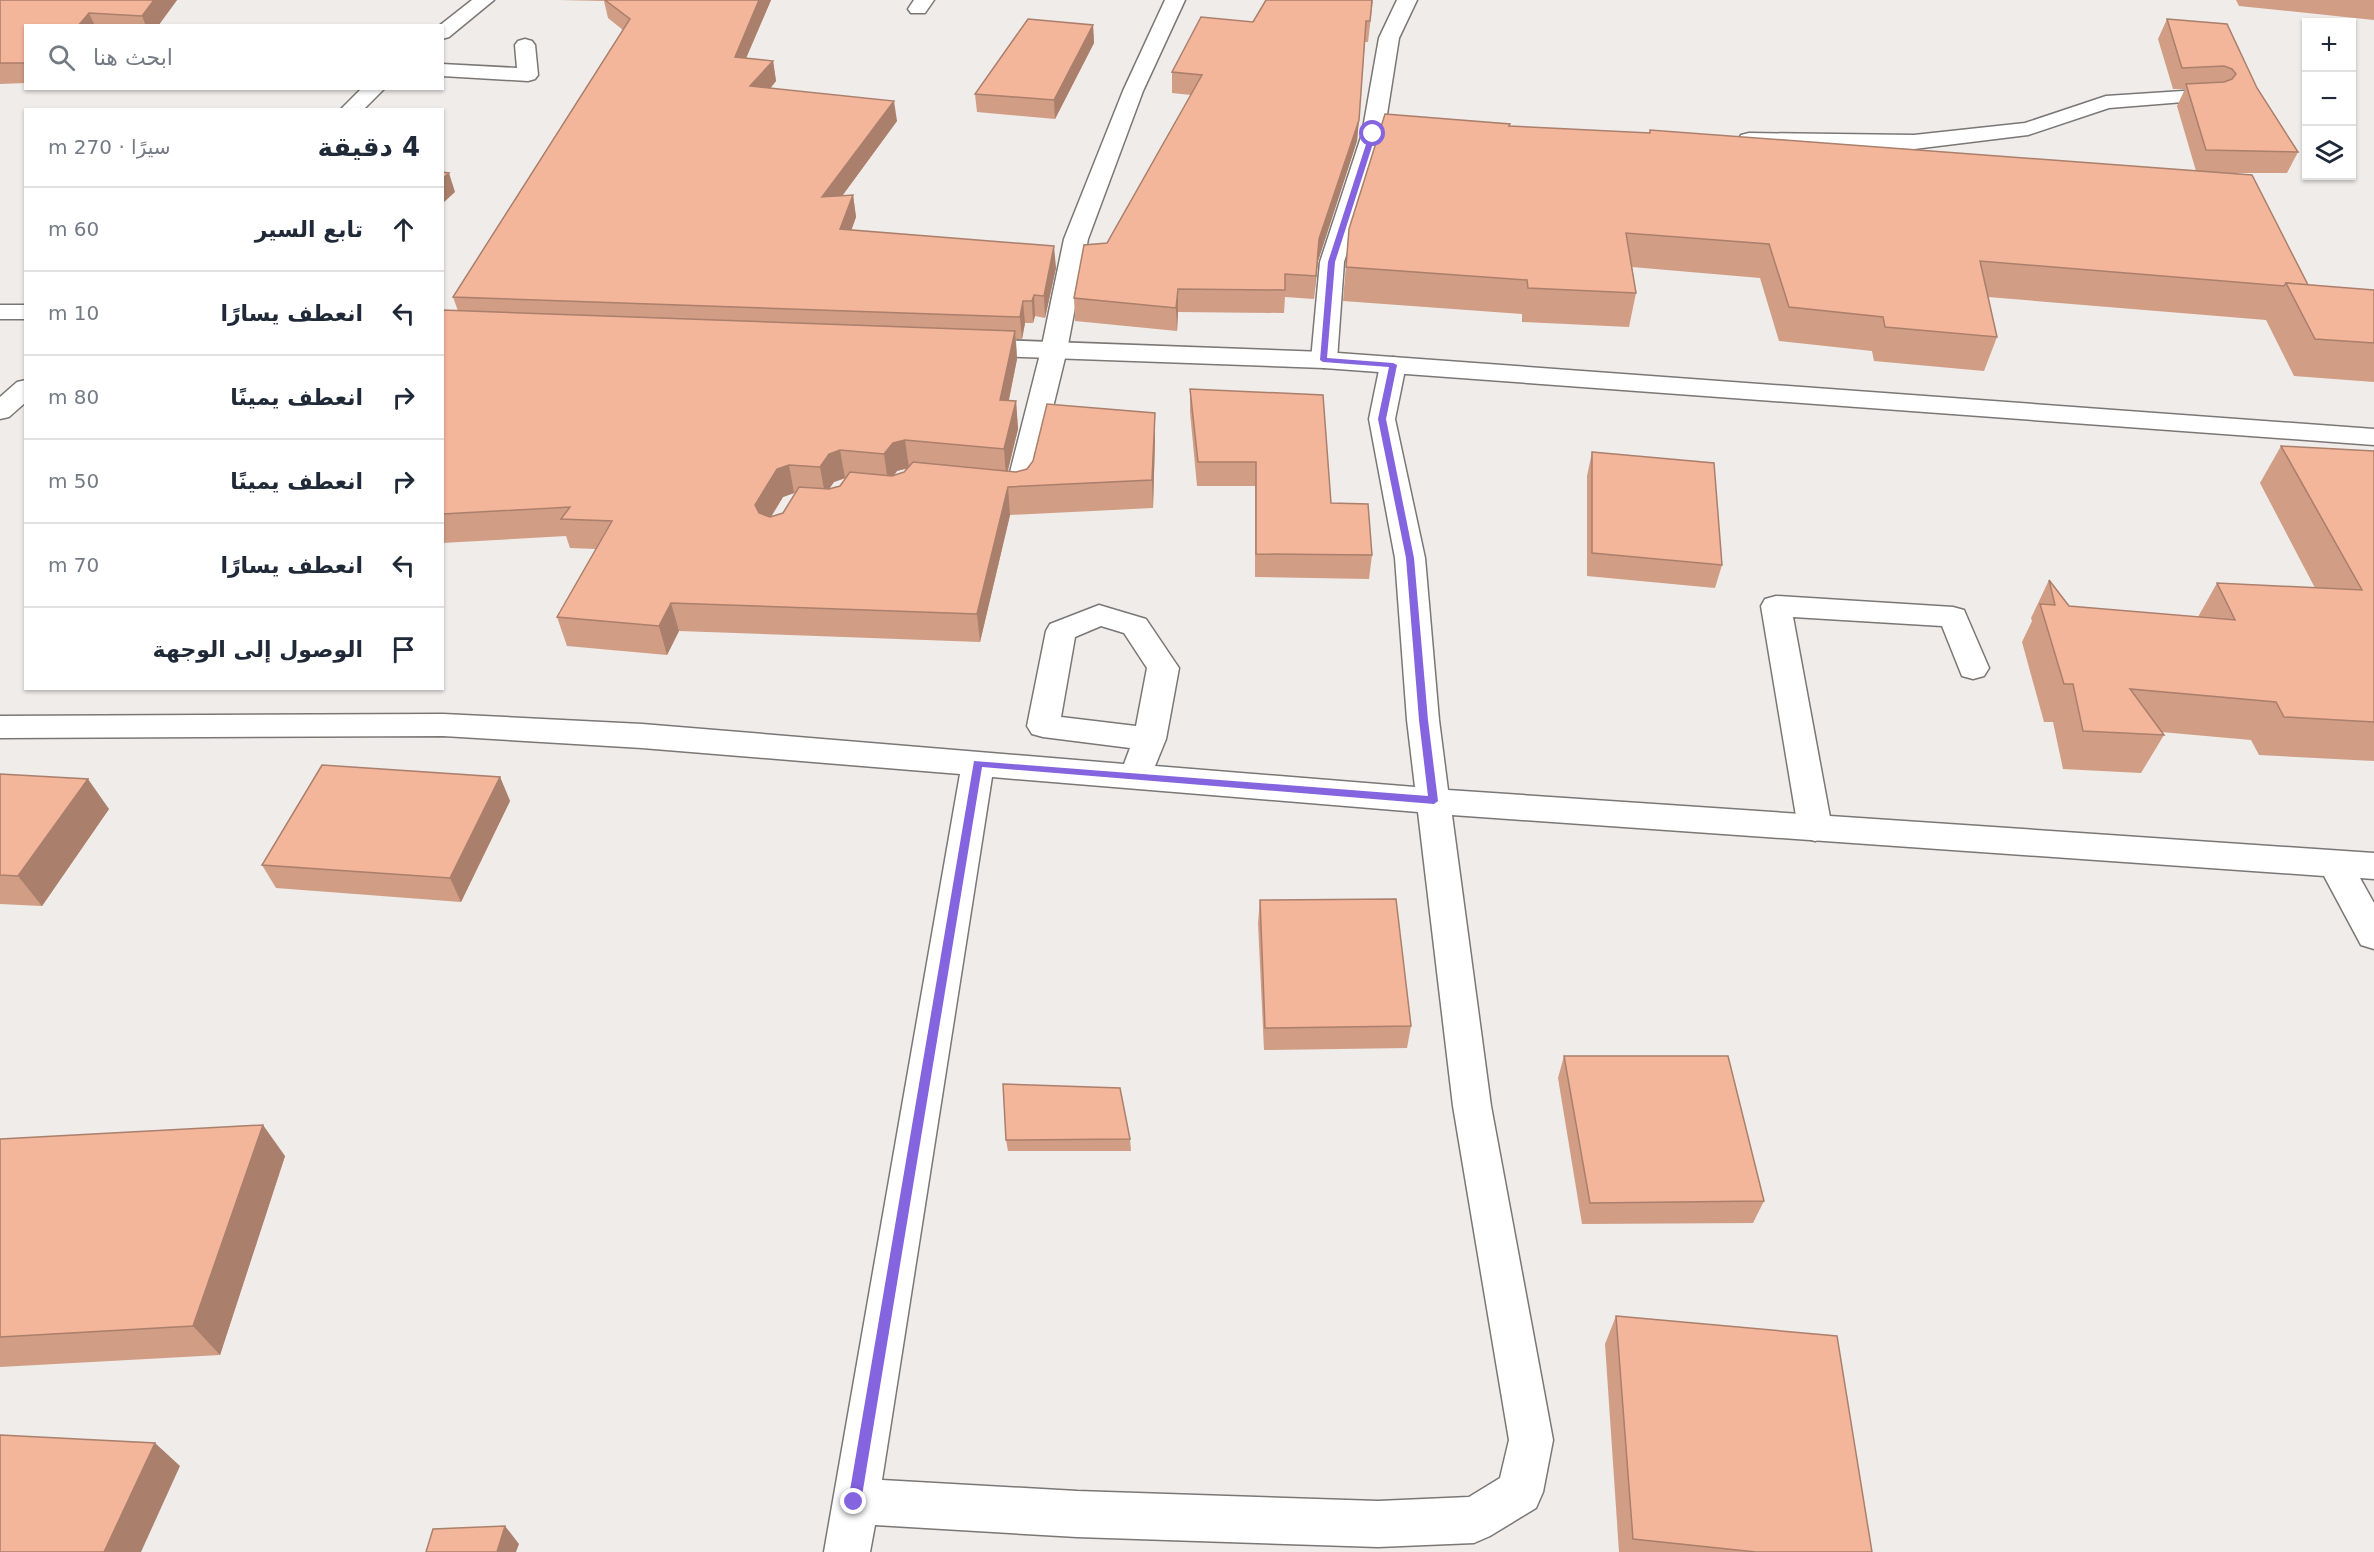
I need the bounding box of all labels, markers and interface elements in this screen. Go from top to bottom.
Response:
map controls [2302,18,2356,180]
button: + [2302,18,2356,72]
search box [24,24,444,90]
icon: search [45,41,78,74]
text: ابحث هنا [93,45,173,70]
button: − [2302,72,2356,126]
route start [1359,120,1385,146]
button: layers [2302,126,2356,180]
text: 4 دقيقة [317,132,420,162]
text: سيرًا · 270 m [48,135,171,159]
icon: ahead [387,213,420,246]
text: 60 m [48,217,99,241]
text: تابع السير [255,217,363,242]
icon: left [387,297,420,330]
text: 10 m [48,301,99,325]
text: انعطف يسارًا [220,301,363,326]
icon: right [387,381,420,414]
text: 80 m [48,385,99,409]
text: انعطف يمينًا [230,385,363,410]
icon: right [387,465,420,498]
text: 50 m [48,469,99,493]
text: انعطف يمينًا [230,469,363,494]
icon: left [387,549,420,582]
text: 70 m [48,553,99,577]
text: انعطف يسارًا [220,553,363,578]
icon: arrive [387,633,420,666]
text: الوصول إلى الوجهة [153,637,363,662]
route end [840,1488,866,1514]

